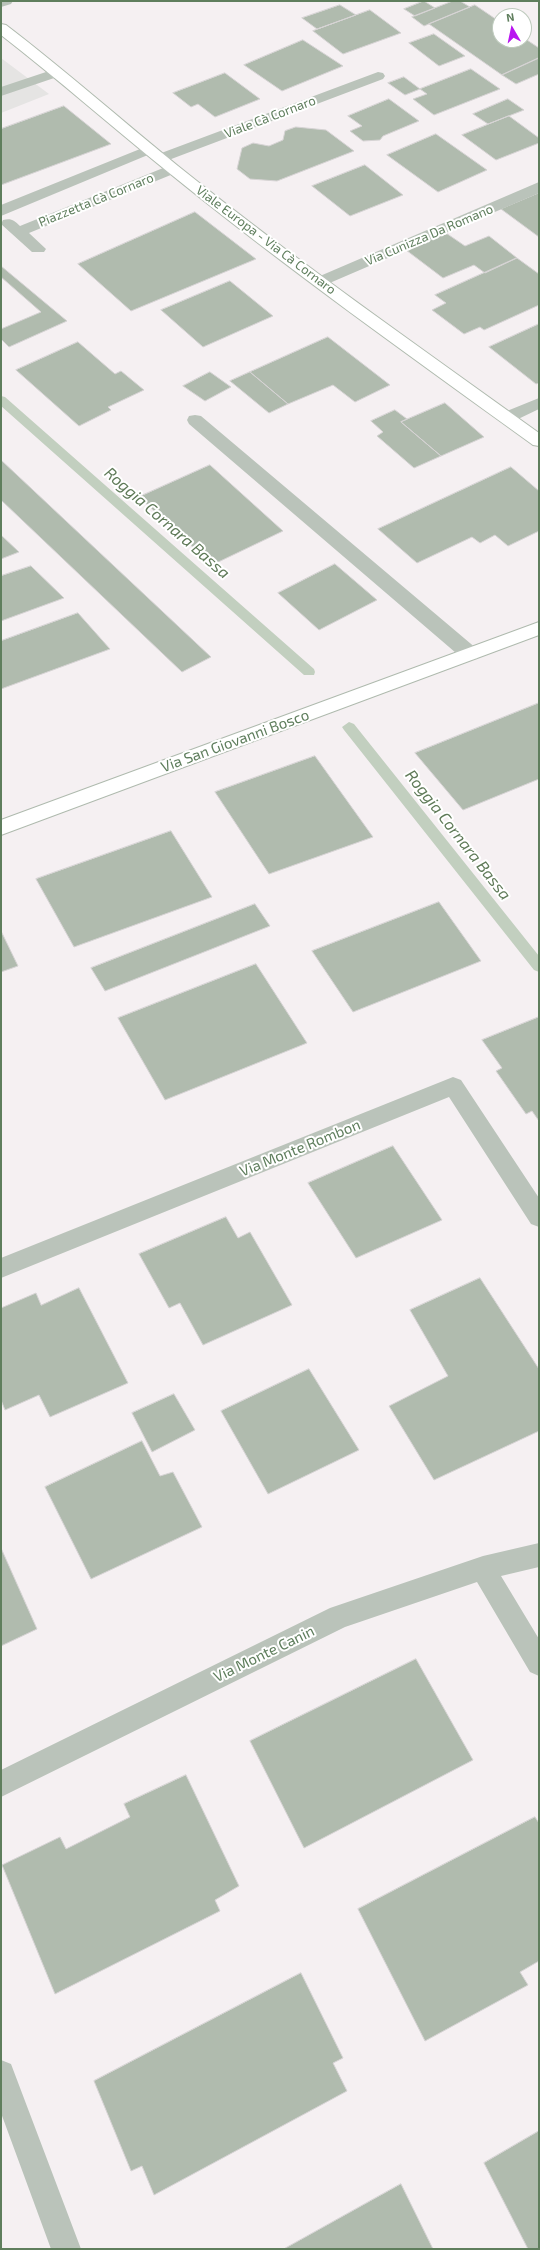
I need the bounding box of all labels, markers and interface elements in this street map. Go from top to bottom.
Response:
north arrow [492,8,532,48]
text: N [505,10,515,24]
street label: Viale Cà Cornaro [222,92,318,142]
street label: Piazzetta Cà Cornaro [36,170,156,230]
street label: Viale Europa - Via Cà Cornaro [193,182,339,298]
street label: Via Cunizza Da Romano [363,201,495,269]
water label: Roggia Cornara Bassa [100,463,234,583]
street label: Via San Giovanni Bosco [158,706,312,776]
water label: Roggia Cornara Bassa [401,766,515,904]
street label: Via Monte Rombon [237,1116,363,1180]
street label: Via Monte Canin [211,1622,317,1686]

